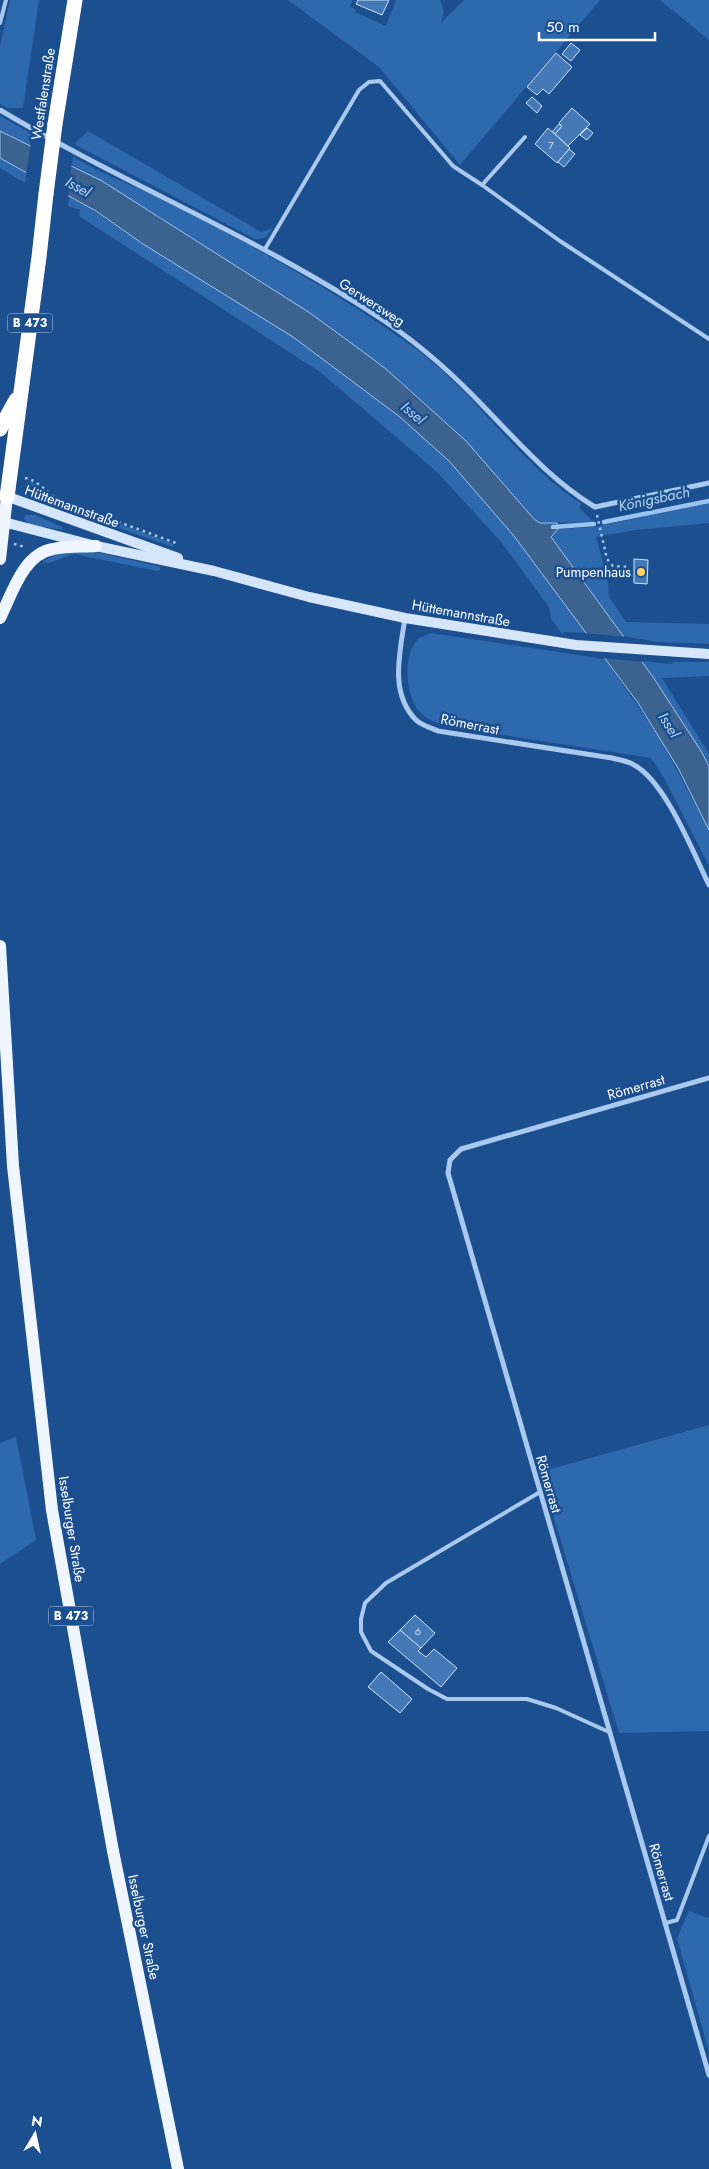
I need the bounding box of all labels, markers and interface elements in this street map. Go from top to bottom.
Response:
scale bar [539,10,655,42]
text: 50 m [546,16,580,38]
street label: Westfalenstraße [26,46,60,142]
house number: 7 [548,137,554,153]
water label: Issel [61,171,95,203]
street label: Gerwersweg [335,273,409,331]
road number: B 473 [8,314,52,332]
water label: Issel [396,396,431,430]
street label: Hüttemannstraße [22,480,122,532]
water label: Königsbach [616,481,692,517]
place label: Pumpenhaus [556,562,631,582]
marker: Pumpenhaus [635,566,647,578]
street label: Hüttemannstraße [410,595,512,631]
water label: Issel [653,708,686,742]
street label: Römerrast [439,709,501,740]
street label: Römerrast [605,1069,668,1105]
street label: Römerrast [531,1453,567,1516]
street label: Isselburger Straße [54,1475,90,1583]
road number: B 473 [48,1606,94,1625]
house number: 6 [415,1623,421,1639]
street label: Römerrast [644,1841,680,1904]
street label: Isselburger Straße [123,1873,165,1981]
north arrow [10,2109,60,2159]
text: N [30,2110,44,2132]

